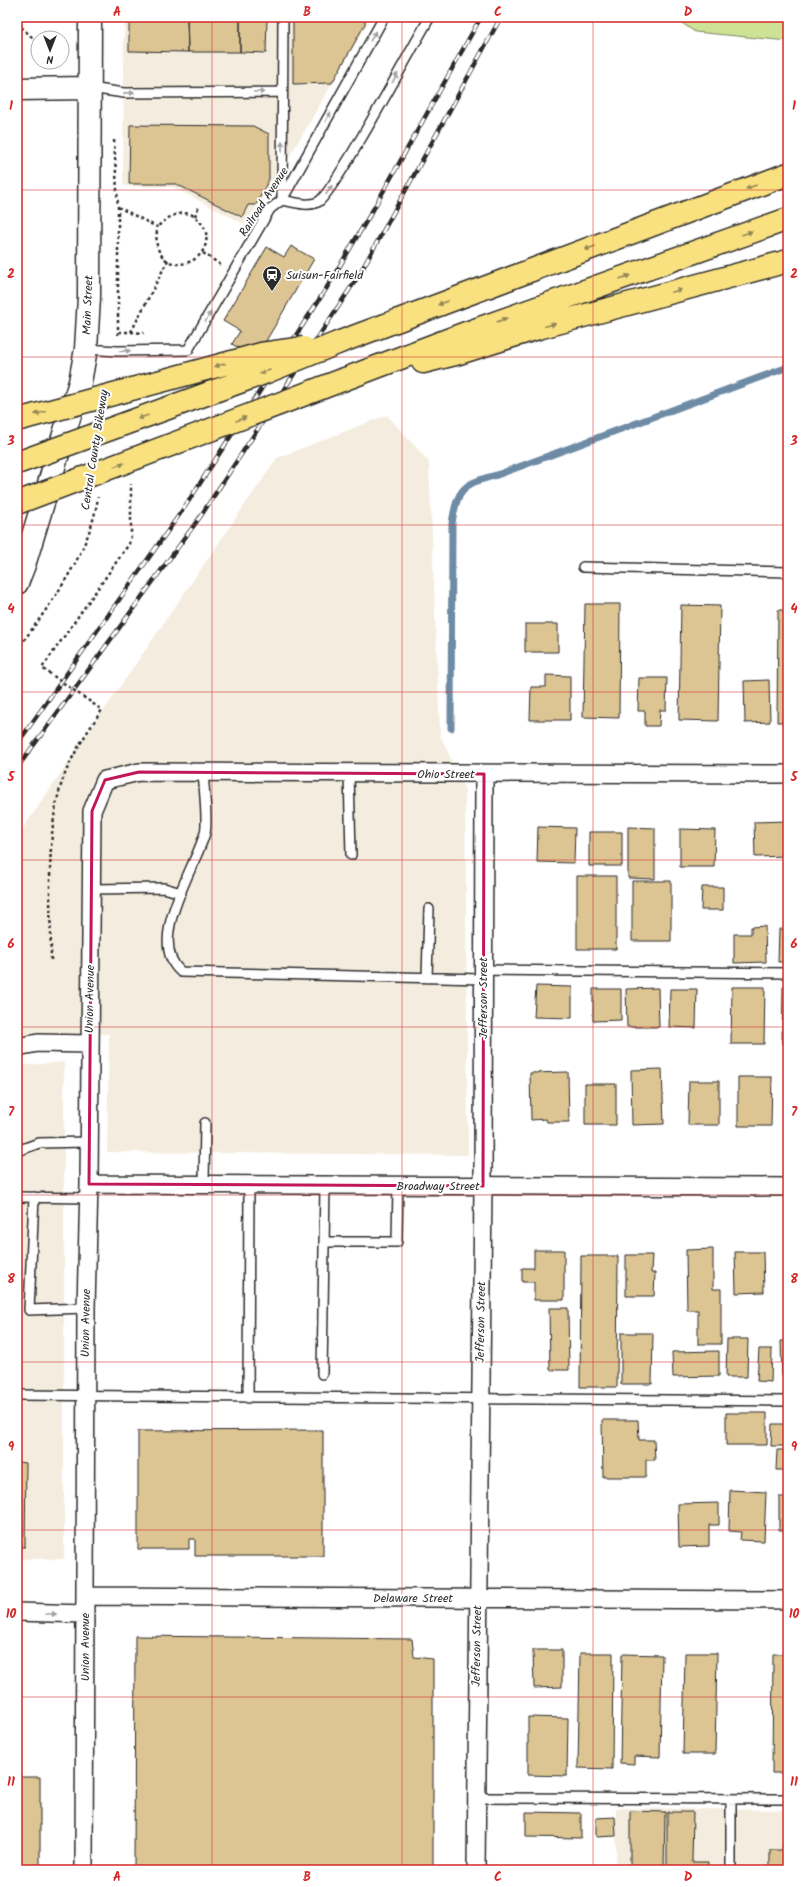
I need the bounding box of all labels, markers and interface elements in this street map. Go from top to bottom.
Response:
text: A [113,2,121,23]
text: B [303,2,311,23]
text: C [494,2,502,23]
text: D [684,2,693,23]
north arrow [30,30,70,70]
one-way arrow [370,30,377,42]
text: N [46,50,53,68]
one-way arrow [391,73,398,84]
one-way arrow [253,89,266,95]
one-way arrow [123,90,136,96]
text: 1 [9,96,13,117]
text: 1 [792,96,796,117]
one-way arrow [325,111,331,123]
one-way arrow [279,140,285,153]
street label: Railroad Avenue [234,163,294,241]
one-way arrow [325,185,332,196]
one-way arrow [745,185,757,191]
one-way arrow [742,230,754,236]
one-way arrow [584,245,596,251]
text: 2 [7,264,15,285]
station icon: Suisun-Fairfield [261,264,283,292]
text: 2 [790,264,798,285]
place label: Suisun-Fairfield [286,266,364,285]
one-way arrow [619,273,631,279]
street label: Main Street [77,275,99,335]
one-way arrow [670,288,682,294]
one-way arrow [436,300,448,306]
one-way arrow [204,311,211,323]
one-way arrow [497,317,509,323]
one-way arrow [544,322,556,328]
one-way arrow [118,347,131,354]
one-way arrow [214,362,226,368]
one-way arrow [259,370,271,376]
street label: Central County Bikeway [76,388,114,512]
one-way arrow [34,411,46,417]
one-way arrow [137,414,149,420]
one-way arrow [235,416,247,422]
text: 3 [6,431,15,452]
text: 3 [789,431,798,452]
one-way arrow [114,462,126,468]
text: 4 [7,599,15,620]
text: 4 [790,599,798,620]
street label: Ohio Street [417,765,475,784]
text: 5 [7,767,16,788]
text: 5 [790,767,799,788]
text: 6 [7,934,15,955]
text: 6 [790,934,798,955]
street label: Jefferson Street [474,957,493,1039]
street label: Union Avenue [80,964,100,1033]
text: 7 [8,1102,15,1123]
text: 7 [791,1102,798,1123]
street label: Broadway Street [396,1177,480,1196]
text: 8 [7,1269,15,1290]
text: 8 [790,1269,798,1290]
street label: Jefferson Street [471,1281,491,1363]
street label: Union Avenue [76,1288,96,1357]
text: 9 [8,1437,15,1458]
text: 9 [791,1437,798,1458]
street label: Delaware Street [373,1589,453,1608]
text: 10 [6,1604,17,1625]
text: 10 [789,1604,800,1625]
street label: Jefferson Street [467,1605,487,1687]
one-way arrow [45,1611,58,1617]
street label: Union Avenue [76,1612,95,1681]
text: 11 [7,1772,15,1793]
text: 11 [790,1772,798,1793]
text: A [113,1867,121,1887]
text: B [303,1867,311,1887]
text: C [494,1867,502,1887]
text: D [684,1867,693,1887]

